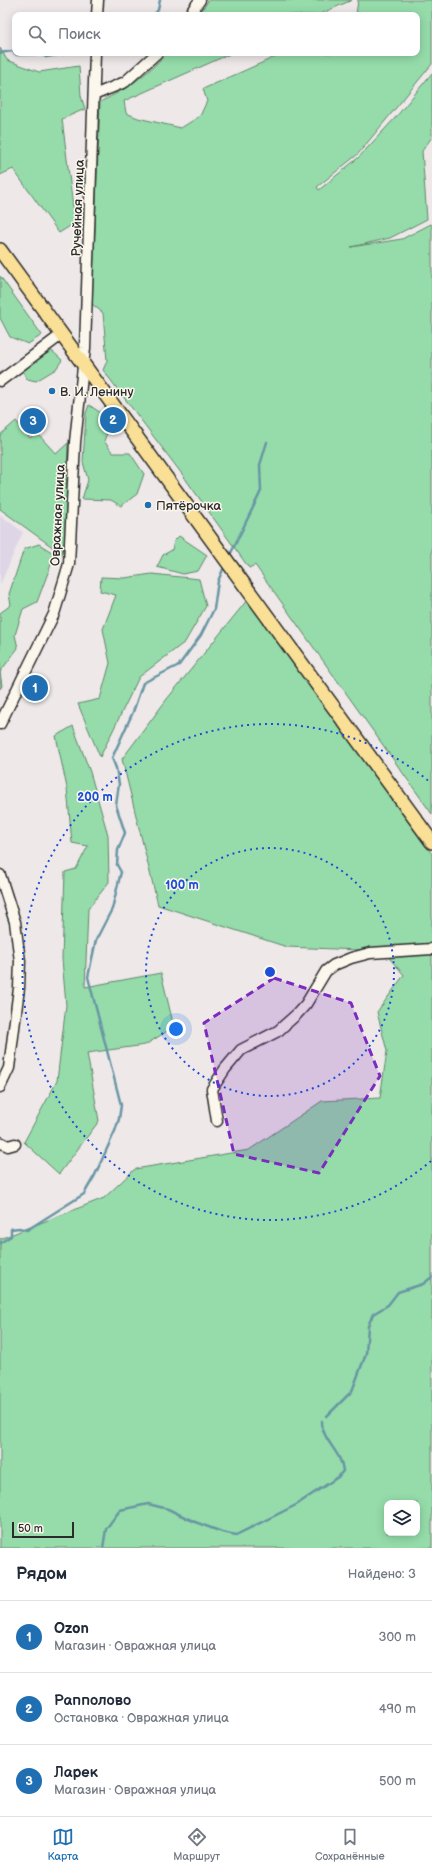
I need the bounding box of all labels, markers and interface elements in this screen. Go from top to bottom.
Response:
search box [12,12,420,56]
icon: search [26,23,48,45]
text: Поиск [58,25,101,44]
street label: Ручейная улица [68,159,88,257]
place label: В. И. Ленину [60,384,133,400]
marker: В. И. Ленину [47,386,57,396]
pin: 2 [100,405,126,435]
pin: 3 [20,406,46,436]
street label: Овражная улица [47,463,69,566]
place label: Пятёрочка [156,498,221,514]
marker: Пятёрочка [143,500,153,510]
pin: 1 [22,673,48,703]
text: 200 m [77,790,113,805]
text: 100 m [165,878,199,893]
centre of rings [263,965,277,979]
your location [166,1019,186,1039]
map controls [384,1500,420,1536]
button: layers [384,1500,420,1536]
scale bar [12,1520,74,1539]
text: 50 m [18,1522,43,1535]
text: Рядом [16,1564,67,1584]
text: Найдено: 3 [348,1566,416,1582]
text: Ozon [54,1619,89,1638]
text: 1 [26,1629,32,1645]
text: 300 m [378,1629,416,1645]
text: Магазин · Овражная улица [54,1638,216,1654]
text: Рапполово [54,1691,131,1710]
text: 2 [25,1701,33,1717]
text: 490 m [379,1701,416,1717]
text: Остановка · Овражная улица [54,1710,229,1726]
text: Ларек [54,1763,98,1782]
text: 3 [25,1773,33,1789]
text: 500 m [379,1773,416,1789]
text: Магазин · Овражная улица [54,1782,216,1798]
tab: Карта [47,1826,78,1863]
tab: Маршрут [173,1826,220,1863]
tab: Сохранённые [315,1826,385,1863]

